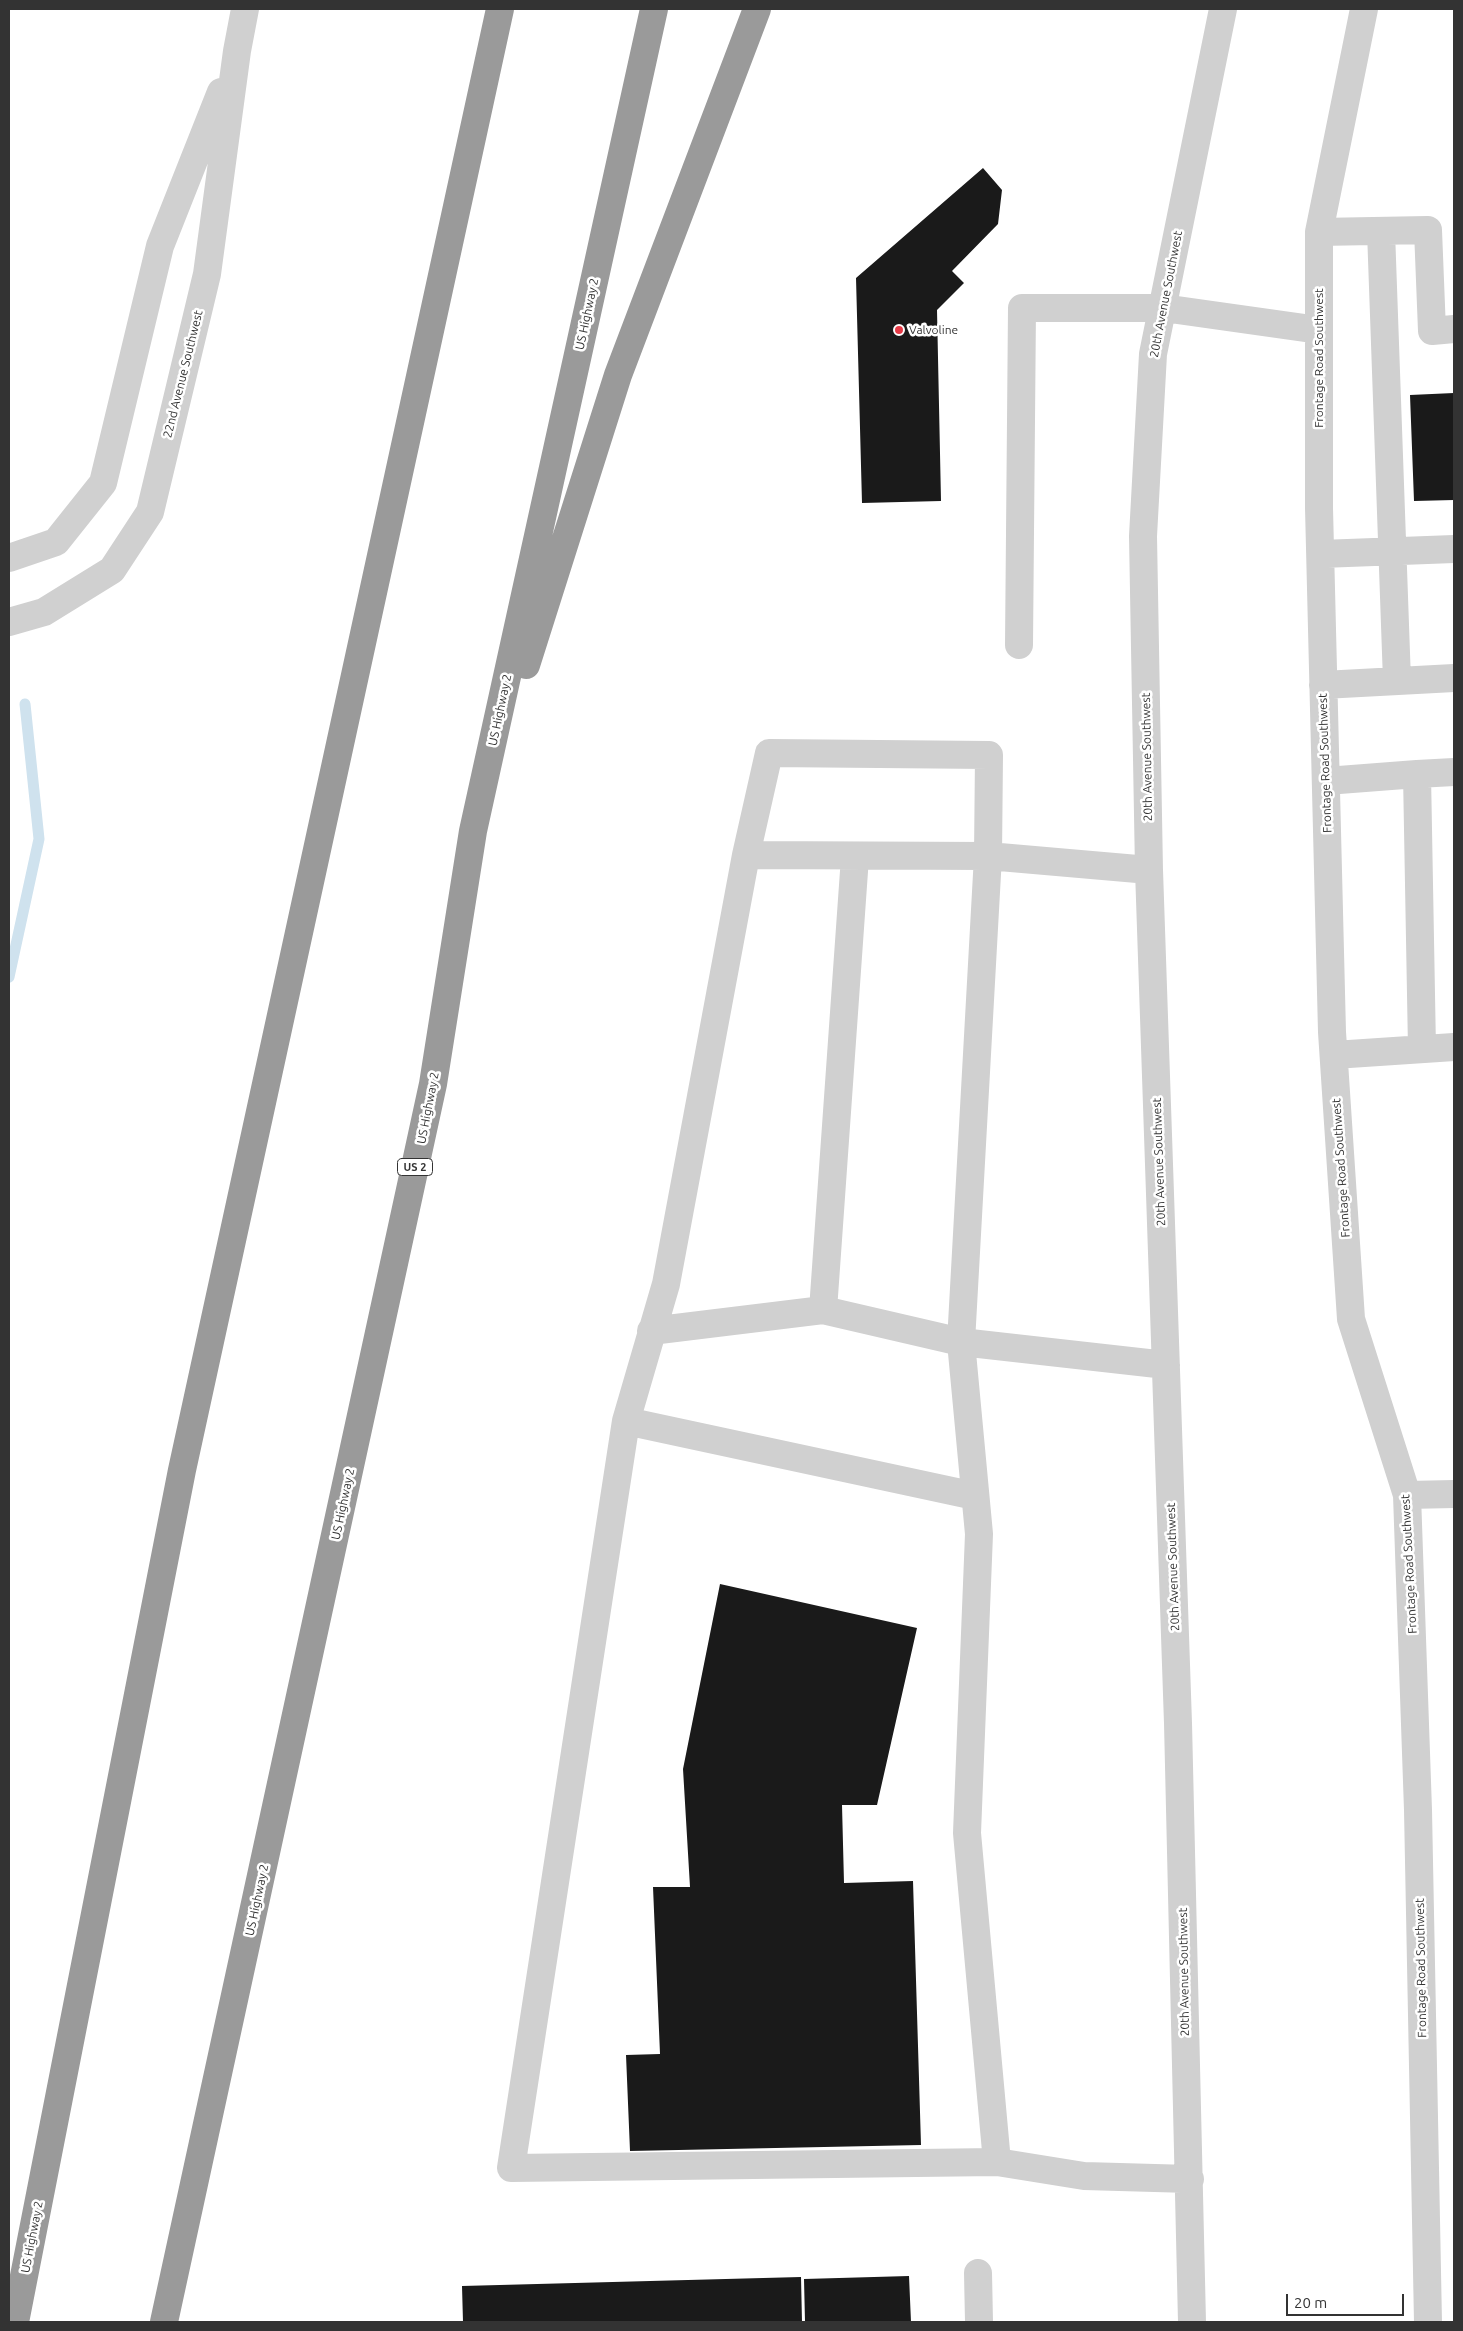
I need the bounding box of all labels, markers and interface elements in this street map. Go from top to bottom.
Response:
street label: 20th Avenue Southwest [1147,230,1185,358]
street label: US Highway 2 [572,277,602,351]
street label: Frontage Road Southwest [1312,288,1326,428]
street label: 22nd Avenue Southwest [160,309,206,439]
place label: Valvoline [909,323,958,337]
marker: Valvoline [893,324,905,336]
street label: US Highway 2 [485,673,515,747]
street label: 20th Avenue Southwest [1139,693,1155,821]
street label: Frontage Road Southwest [1315,693,1335,833]
street label: US Highway 2 [414,1071,442,1145]
street label: 20th Avenue Southwest [1150,1097,1168,1227]
street label: Frontage Road Southwest [1329,1098,1353,1238]
road number: US 2 [398,1158,432,1176]
street label: US Highway 2 [328,1467,358,1541]
street label: Frontage Road Southwest [1398,1494,1420,1634]
street label: 20th Avenue Southwest [1164,1502,1182,1632]
street label: US Highway 2 [242,1863,272,1937]
street label: Frontage Road Southwest [1413,1898,1429,2038]
street label: 20th Avenue Southwest [1176,1908,1192,2036]
street label: US Highway 2 [18,2200,46,2274]
scale bar [1288,2284,1406,2316]
text: 20 m [1294,2294,1327,2311]

